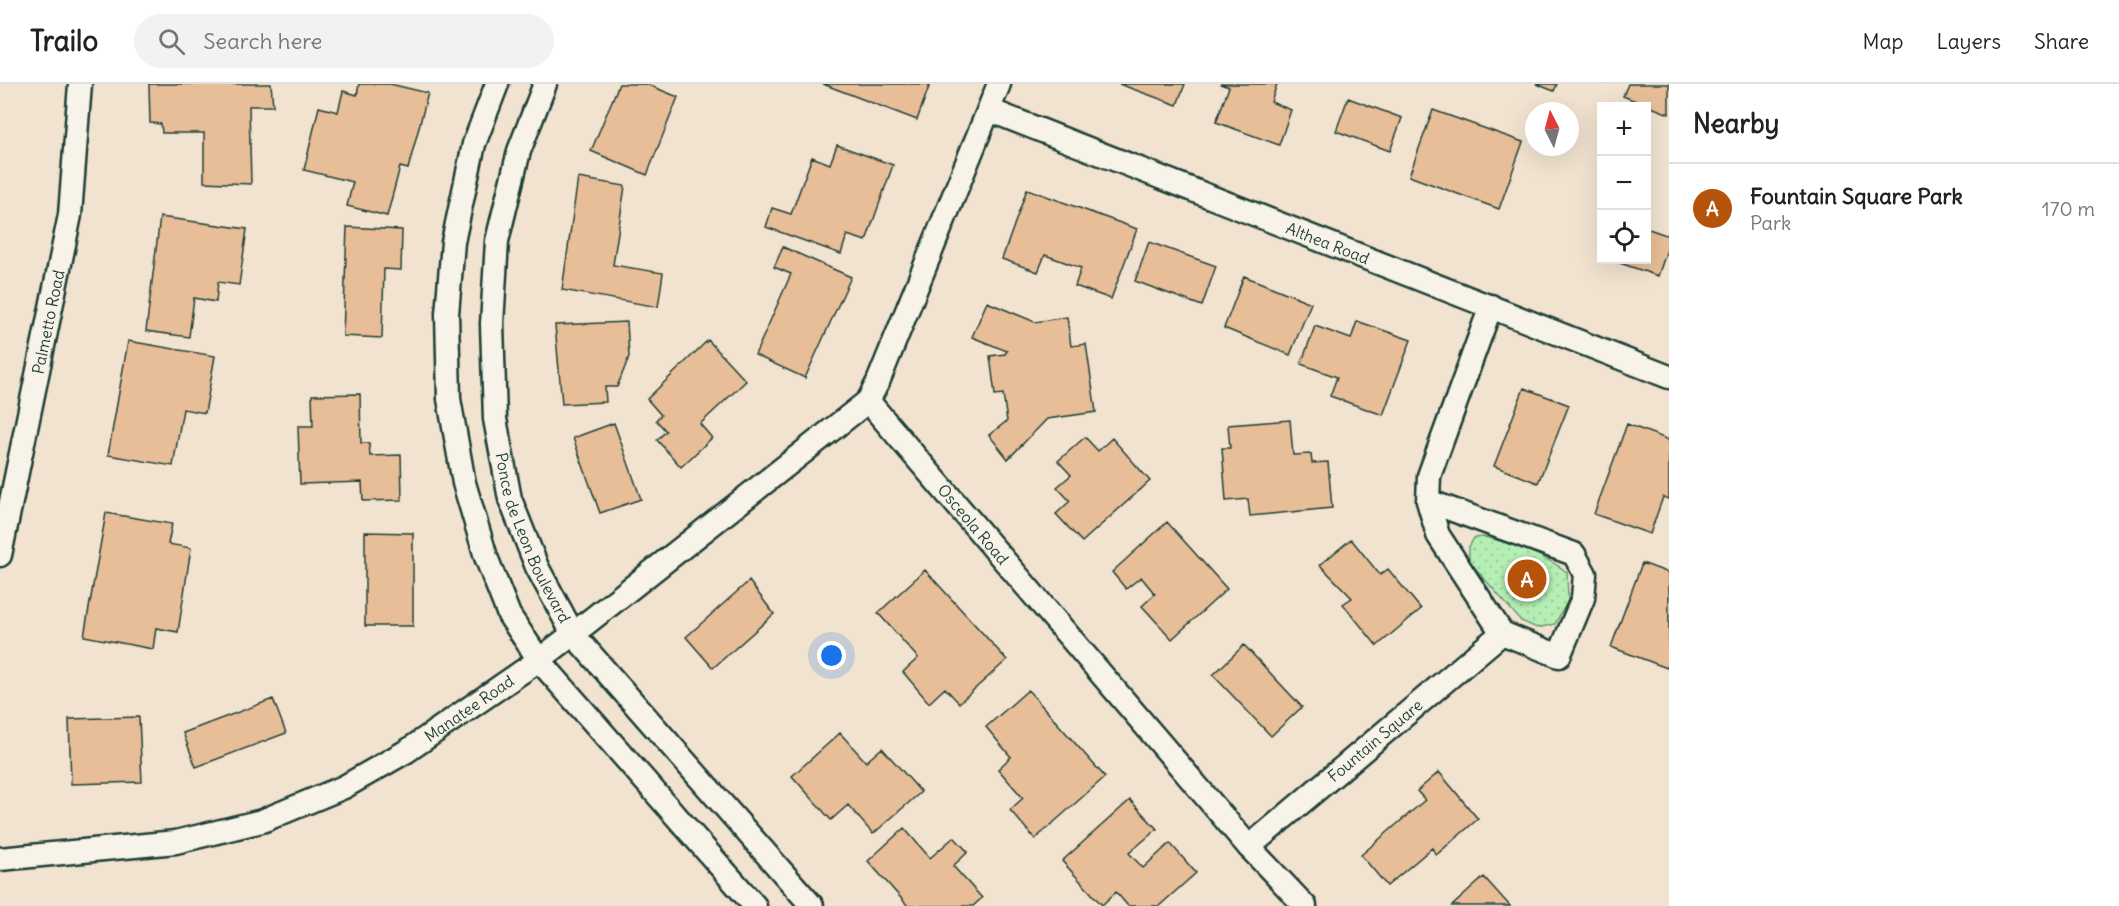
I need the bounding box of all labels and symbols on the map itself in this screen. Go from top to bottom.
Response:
north arrow [1525,102,1579,156]
street label: Althea Road [1283,218,1372,268]
street label: Palmetto Road [28,268,68,376]
street label: Ponce de Leon Boulevard [491,451,575,626]
street label: Osceola Road [933,480,1013,568]
pin: A [1508,556,1546,602]
your location [817,641,846,670]
street label: Manatee Road [420,670,518,746]
street label: Fountain Square [1323,695,1426,786]

